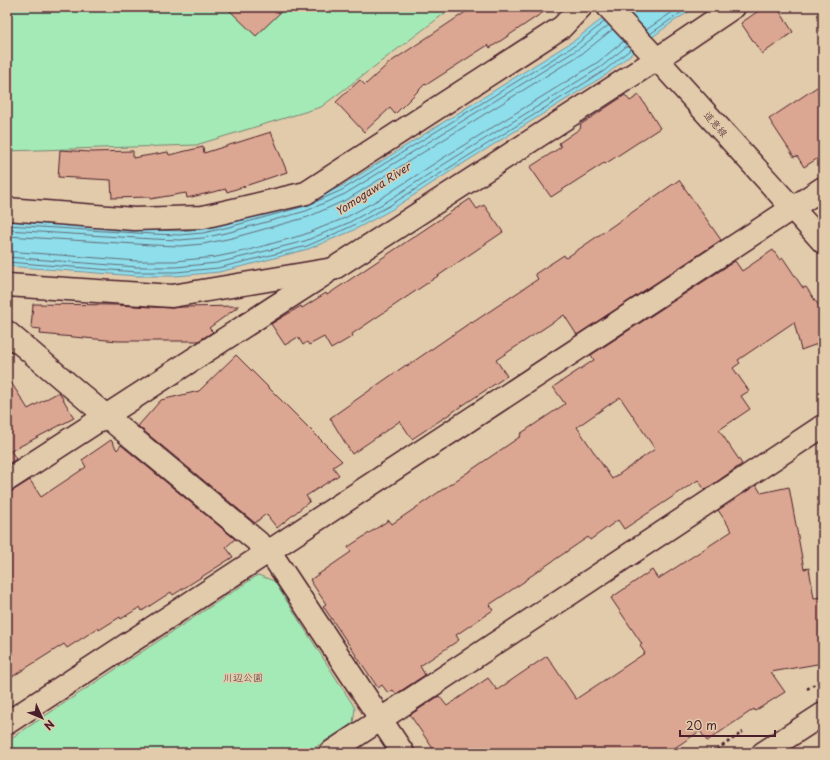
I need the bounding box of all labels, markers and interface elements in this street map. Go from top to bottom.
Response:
street label: 道意線 [701,107,732,140]
water label: Yomogawa River [332,157,415,219]
park label: 川辺公園 [223,669,263,684]
north arrow [22,698,62,738]
scale bar [680,712,775,738]
text: N [40,716,59,735]
text: 20 m [686,716,717,734]

